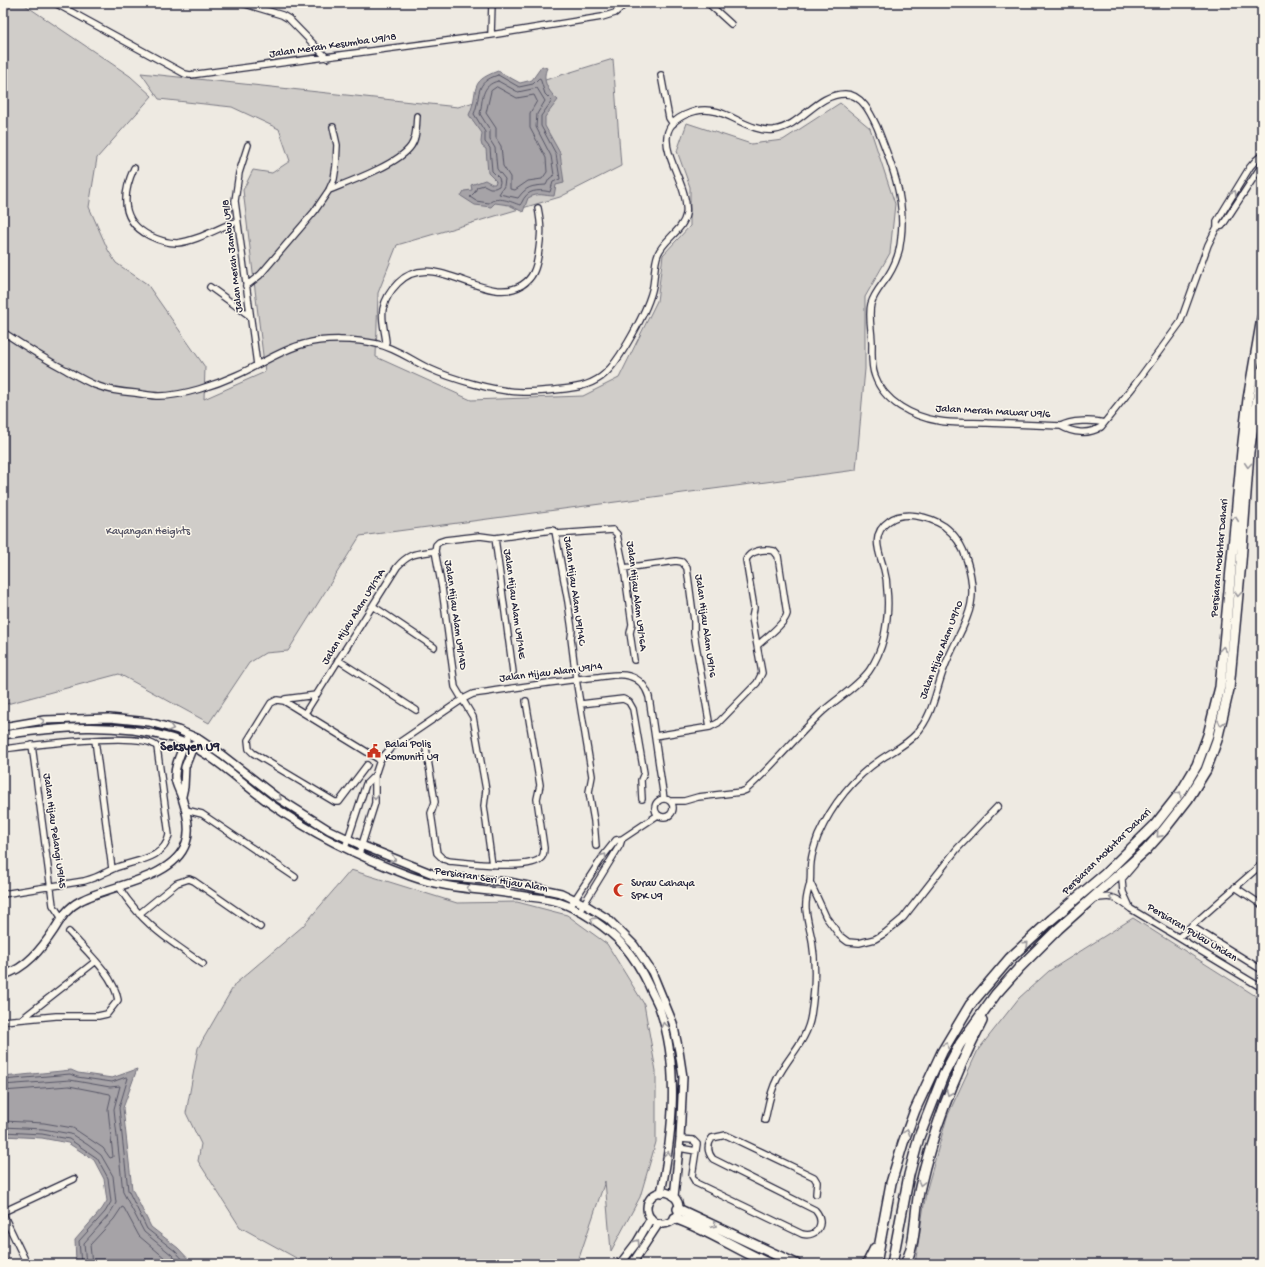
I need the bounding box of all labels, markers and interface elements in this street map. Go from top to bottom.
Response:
street label: Jalan Merah Kesumba U9/18 [269,31,397,61]
one-way arrow [1229,190,1237,197]
street label: Jalan Merah Jambu U9/8 [220,199,246,313]
street label: Jalan Merah Mawar U9/6 [935,403,1051,421]
one-way arrow [1244,462,1253,468]
street label: Persiaran Mokhtar Dahari [1209,498,1231,619]
one-way arrow [1231,516,1240,522]
park label: Kayangan Heights [106,526,191,538]
street label: Jalan Hijau Alam U9/14C [560,536,588,647]
street label: Jalan Hijau Alam U9/16A [623,540,649,652]
street label: Jalan Hijau Alam U9/14E [500,548,528,661]
street label: Jalan Hijau Alam U9/14D [441,559,469,672]
street label: Jalan Hijau Alam U9/17A [320,566,389,667]
street label: Jalan Hijau Alam U9/16 [692,574,718,679]
one-way arrow [1234,591,1243,597]
street label: Jalan Hijau Alam U9/10 [918,599,966,701]
one-way arrow [1219,645,1228,652]
street label: Jalan Hijau Alam U9/14 [499,661,604,685]
one-way arrow [38,716,45,725]
one-way arrow [1217,719,1226,726]
one-way arrow [167,723,174,731]
place label: Balai Polis Komuniti U9 [384,739,439,764]
district label: Seksyen U9 [160,740,220,755]
public building icon: Balai Polis Komuniti U9 [366,743,382,759]
street label: Jalan Hijau Pelangi U9/45 [40,773,68,890]
one-way arrow [1174,792,1181,799]
one-way arrow [274,794,281,801]
one-way arrow [371,794,380,800]
street label: Persiaran Mokhtar Dahari [1059,806,1154,898]
one-way arrow [1157,831,1164,838]
one-way arrow [599,853,607,860]
one-way arrow [390,854,397,862]
street label: Persiaran Seri Hijau Alam [433,865,549,895]
place label: Surau Cahaya SPK U9 [631,878,696,903]
mosque icon: Surau Cahaya SPK U9 [612,882,628,898]
one-way arrow [465,884,472,893]
one-way arrow [1109,894,1115,903]
street label: Persiaran Pulau Undan [1144,901,1240,965]
one-way arrow [590,918,597,925]
one-way arrow [1021,941,1029,948]
one-way arrow [660,1022,669,1029]
one-way arrow [941,1042,948,1049]
one-way arrow [946,1089,954,1096]
one-way arrow [902,1129,910,1136]
one-way arrow [664,1151,672,1157]
one-way arrow [917,1179,926,1186]
one-way arrow [709,1220,717,1228]
one-way arrow [632,1239,639,1246]

